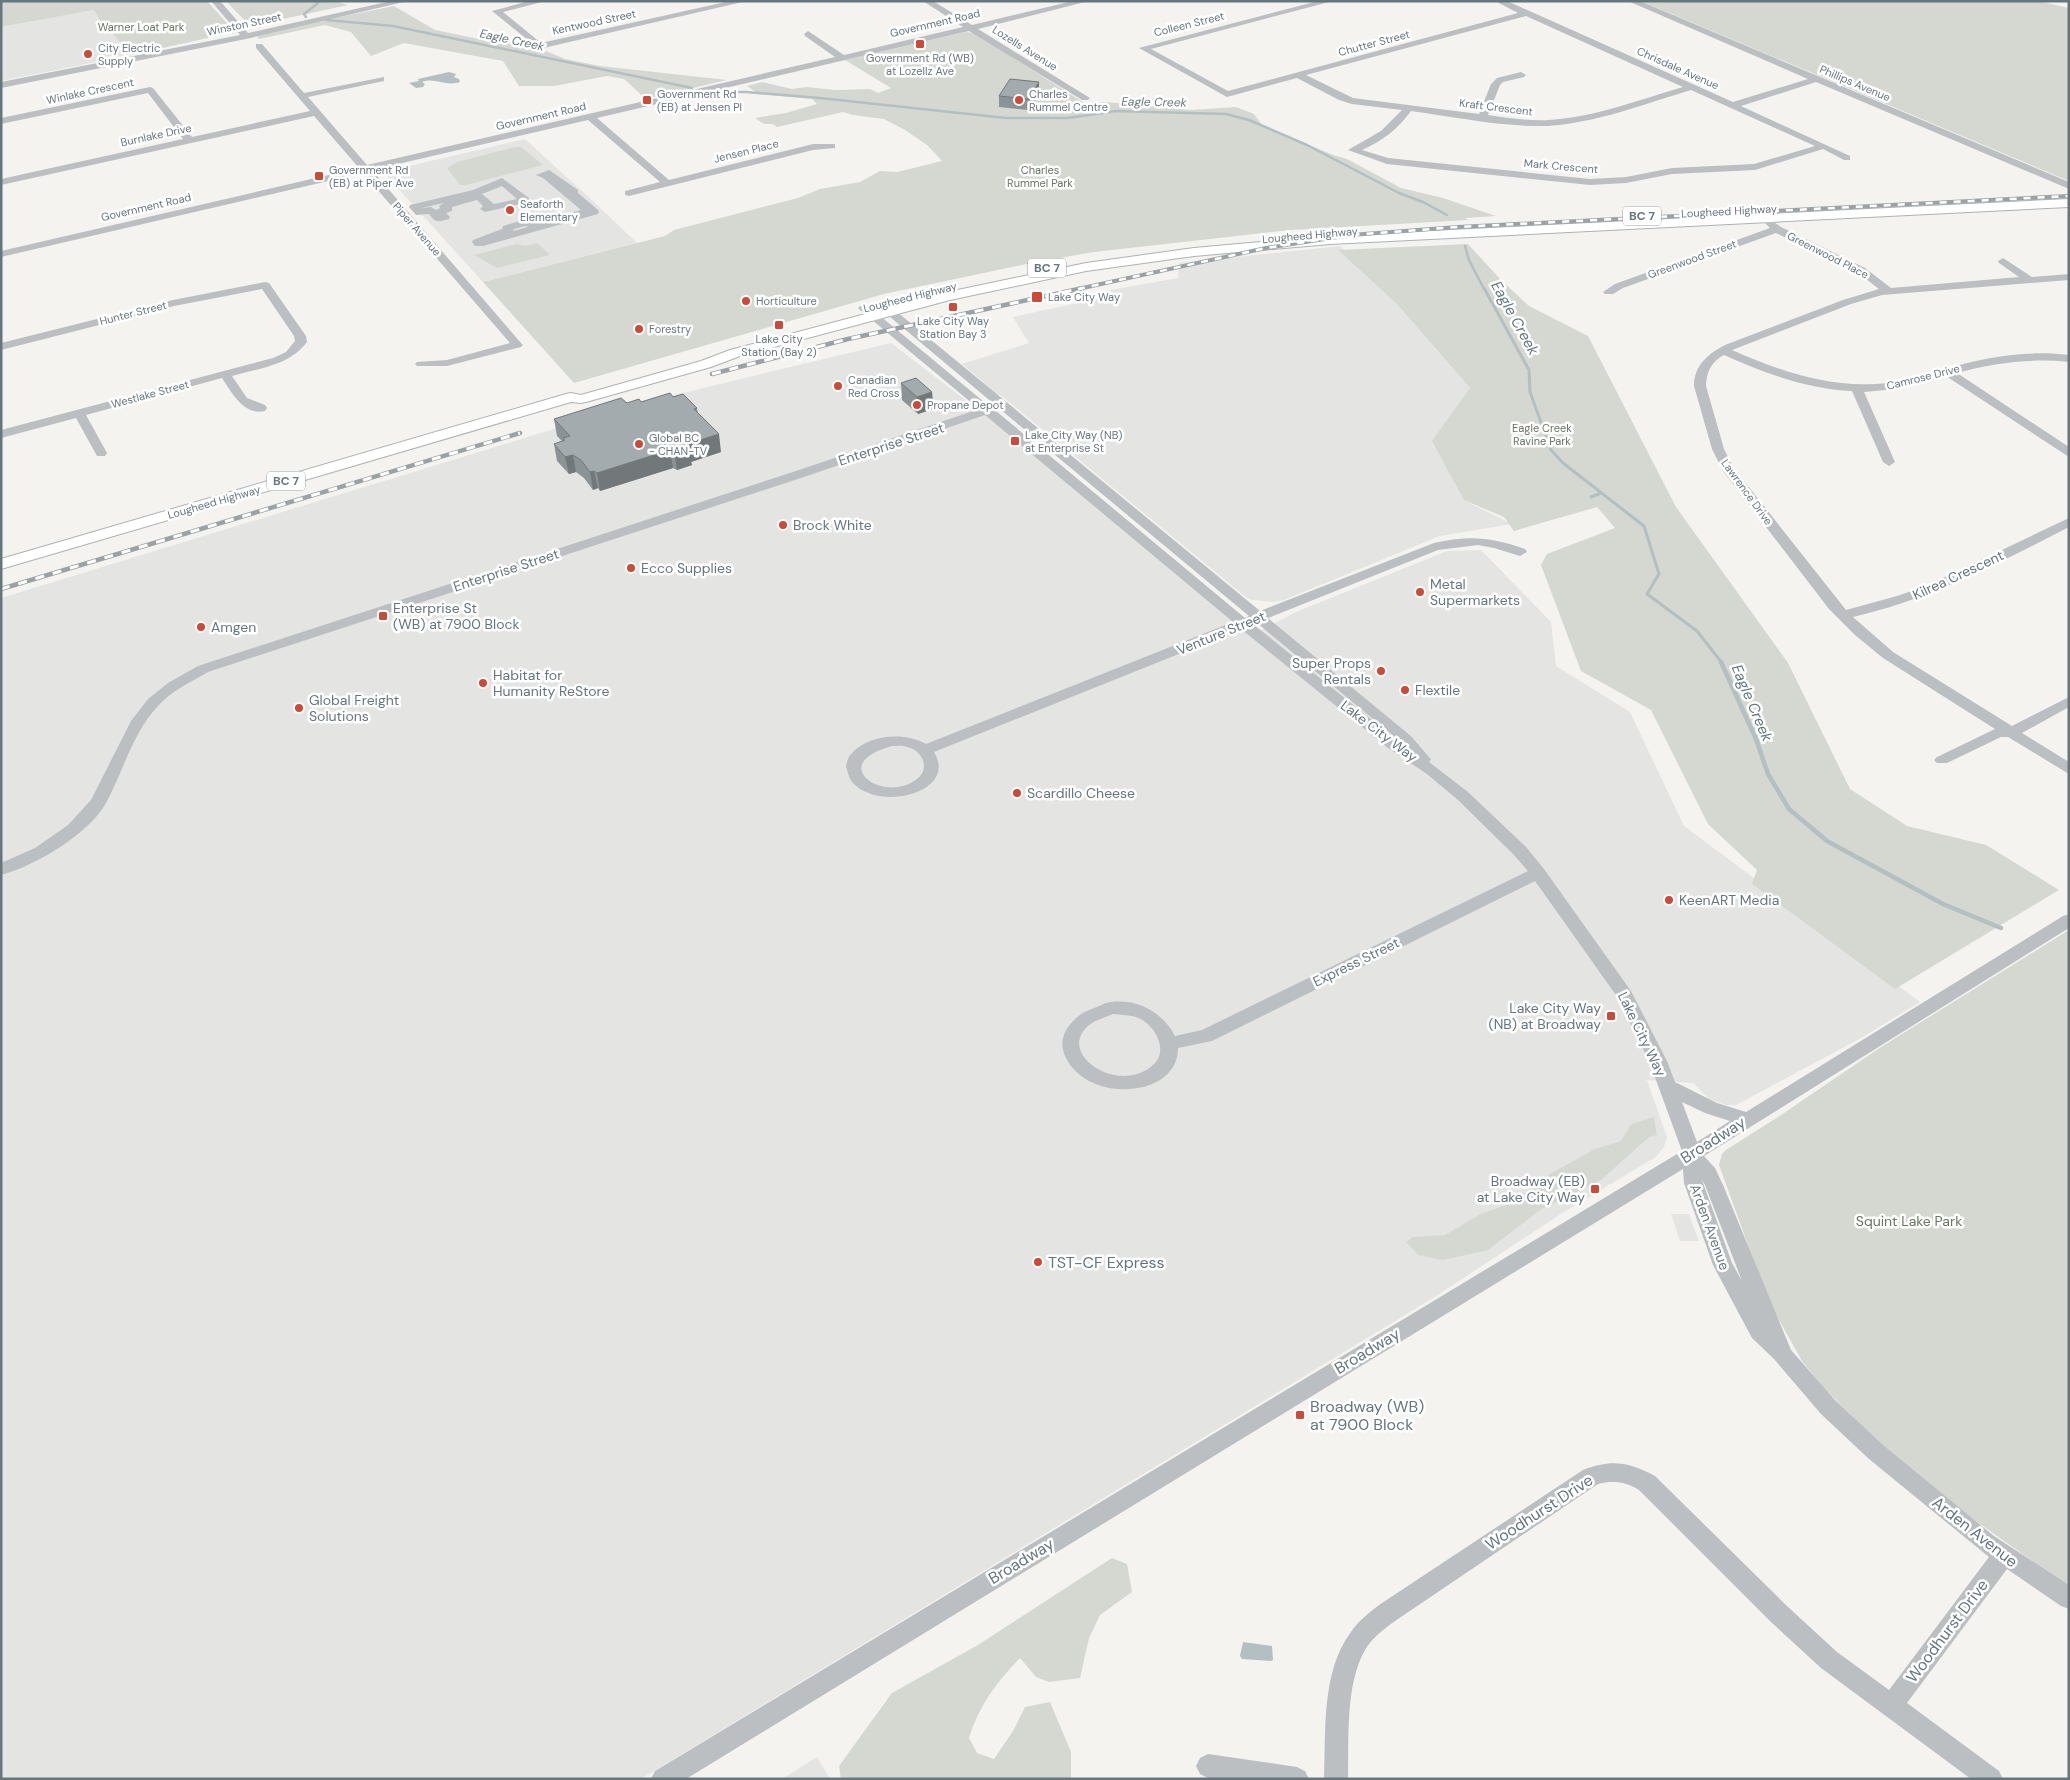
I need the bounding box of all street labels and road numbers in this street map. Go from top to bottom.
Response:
street label: Kentwood Street [551,6,637,38]
street label: Government Road [889,6,981,40]
street label: Colleen Street [1152,8,1226,40]
street label: Winston Street [205,9,283,39]
street label: Lozells Avenue [990,22,1060,74]
street label: Chutter Street [1337,27,1411,59]
street label: Chrisdale Avenue [1635,44,1721,92]
street label: Phillips Avenue [1817,62,1893,104]
street label: Winlake Crescent [45,75,135,107]
street label: Kraft Crescent [1458,96,1534,118]
street label: Government Road [495,99,587,133]
street label: Burnlake Drive [119,121,193,149]
street label: Jensen Place [712,136,780,166]
street label: Mark Crescent [1523,156,1599,176]
street label: Government Road [100,190,192,224]
street label: Piper Avenue [390,199,444,259]
street label: Lougheed Highway [1681,201,1777,221]
road number: BC 7 [1623,207,1661,226]
street label: Lougheed Highway [1262,224,1358,246]
street label: Greenwood Place [1785,228,1871,282]
street label: Greenwood Street [1646,236,1738,282]
road number: BC 7 [1028,258,1066,278]
street label: Lougheed Highway [862,279,958,315]
street label: Hunter Street [98,298,168,328]
street label: Camrose Drive [1885,361,1961,393]
street label: Westlake Street [110,377,190,411]
street label: Enterprise Street [836,418,946,470]
street label: Lawrence Drive [1718,456,1776,528]
road number: BC 7 [267,472,305,491]
street label: Lougheed Highway [166,482,262,522]
street label: Enterprise Street [451,544,561,596]
street label: Kilrea Crescent [1910,546,2006,604]
street label: Venture Street [1174,607,1268,659]
street label: Lake City Way [1337,696,1421,766]
street label: Express Street [1310,933,1402,991]
street label: Lake City Way [1614,989,1670,1079]
street label: Broadway [1677,1112,1750,1168]
street label: Arden Avenue [1686,1182,1734,1273]
street label: Broadway [1330,1323,1404,1379]
street label: Woodhurst Drive [1481,1469,1597,1555]
street label: Arden Avenue [1928,1492,2022,1572]
street label: Broadway [984,1533,1058,1589]
street label: Woodhurst Drive [1901,1575,1993,1687]

